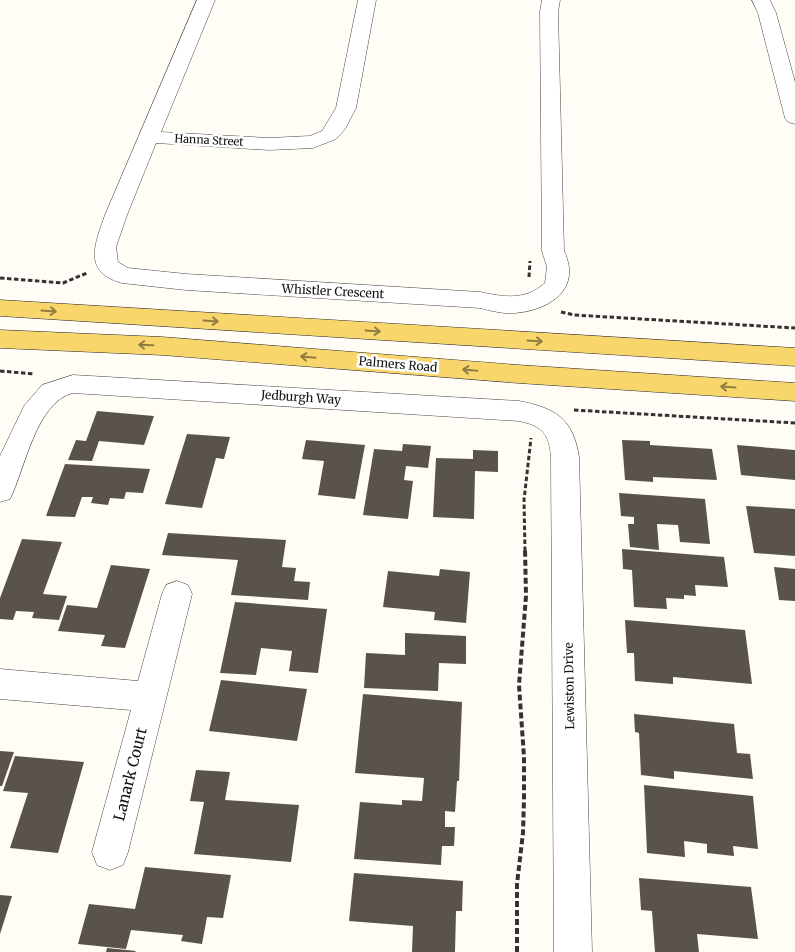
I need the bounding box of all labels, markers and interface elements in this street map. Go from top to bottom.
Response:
street label: Hanna Street [174,131,245,149]
street label: Whistler Crescent [280,281,385,301]
one-way arrow [40,306,56,315]
one-way arrow [203,316,219,325]
one-way arrow [365,326,381,335]
one-way arrow [527,336,543,345]
one-way arrow [138,340,154,350]
one-way arrow [300,352,316,362]
street label: Palmers Road [358,353,438,375]
one-way arrow [462,365,478,375]
one-way arrow [721,383,737,392]
street label: Jedburgh Way [260,387,341,407]
street label: Lewiston Drive [561,642,577,730]
street label: Lanark Court [109,725,151,823]

